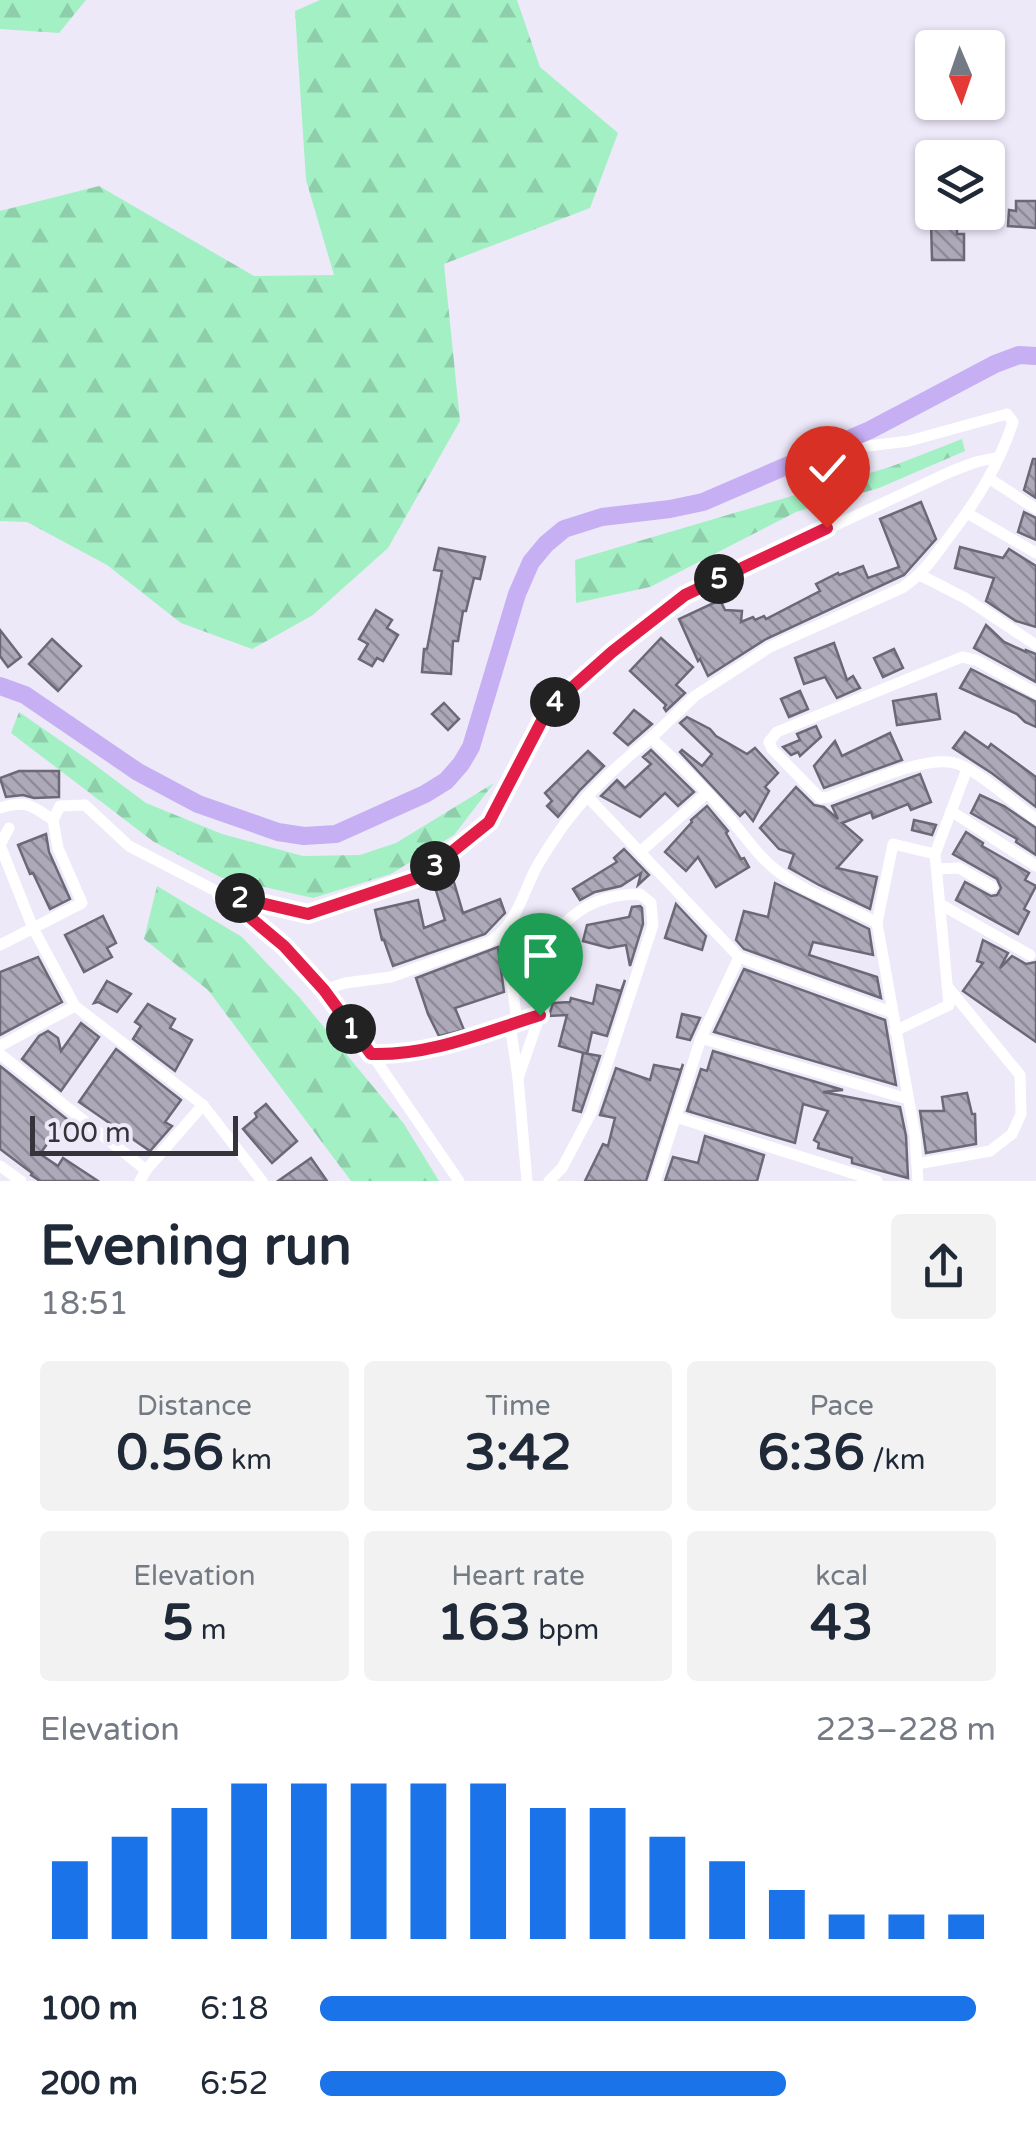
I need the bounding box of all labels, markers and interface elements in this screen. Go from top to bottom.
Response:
north arrow [915,30,1005,120]
map controls [915,30,1005,230]
button: layers [915,140,1005,230]
pin [785,426,870,529]
icon: check [800,441,855,496]
pin: 5 [694,554,744,604]
text: 5 [710,562,728,596]
pin: 4 [530,677,580,727]
text: 4 [546,685,564,719]
pin: 3 [410,841,460,891]
text: 3 [426,849,444,883]
pin: 2 [215,873,265,923]
text: 2 [231,881,249,915]
pin [498,913,583,1016]
icon: arrive [513,928,568,983]
pin: 1 [326,1004,376,1054]
text: 1 [342,1012,360,1046]
scale bar [30,1111,238,1156]
text: 100 m [45,1116,131,1150]
text: Evening run [40,1214,352,1280]
button: share [891,1214,996,1319]
text: 18:51 [40,1285,129,1323]
text: Distance [137,1389,252,1423]
text: Time [485,1389,551,1423]
text: Pace [809,1389,874,1423]
text: 0.56 [117,1423,224,1483]
text: 3:42 [464,1423,572,1483]
text: 6:36 [758,1423,865,1483]
text: km [224,1443,272,1477]
text: /km [865,1443,926,1477]
text: Elevation [133,1559,256,1593]
text: Heart rate [451,1559,585,1593]
text: kcal [815,1559,868,1593]
text: 5 [162,1593,194,1653]
text: 163 [437,1593,531,1653]
text: 43 [810,1593,873,1653]
text: m [194,1613,227,1647]
text: bpm [531,1613,599,1647]
text: Elevation [40,1711,180,1749]
text: 223–228 m [816,1711,996,1749]
text: 100 m [40,1990,138,2028]
text: 6:18 [200,1990,269,2028]
text: 200 m [40,2065,138,2103]
text: 6:52 [200,2065,269,2103]

